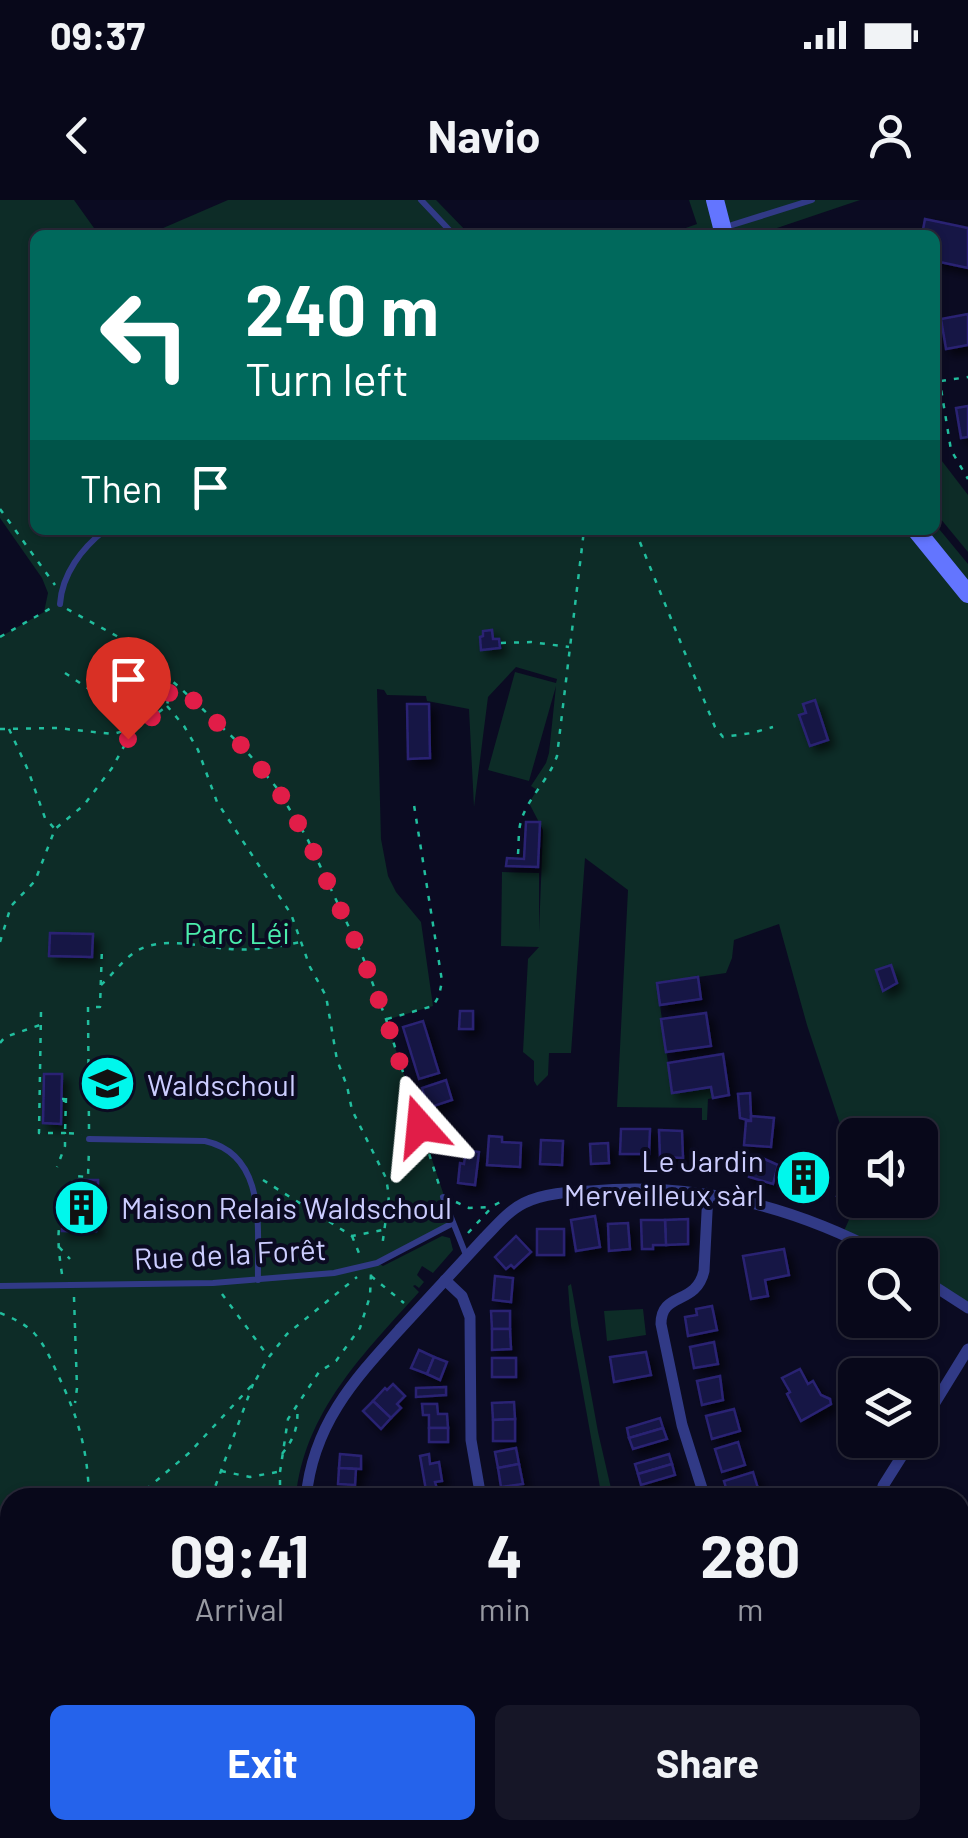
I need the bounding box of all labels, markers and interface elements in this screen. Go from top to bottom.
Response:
text: 09:37 [50,12,145,58]
icon: back [50,108,105,163]
text: Navio [428,108,541,162]
icon: person [863,108,918,163]
text: 240 m [245,266,439,350]
icon: left [80,270,210,400]
text: Turn left [245,351,409,405]
icon: arrive [183,460,238,515]
text: Then [80,465,163,511]
pin [86,637,171,740]
icon: arrive [101,652,156,707]
park label: Parc Léi [184,914,290,950]
school or university icon: Waldschoul [78,1054,138,1114]
place label: Waldschoul [147,1066,296,1102]
position arrow [368,1074,472,1178]
map controls [838,1118,938,1458]
button: sound [838,1118,938,1218]
place label: Le Jardin Merveilleux sàrl [564,1142,764,1212]
building icon: Le Jardin Merveilleux sàrl [773,1147,833,1207]
building icon: Maison Relais Waldschoul [52,1177,112,1237]
place label: Maison Relais Waldschoul [121,1189,452,1225]
street label: Rue de la Forêt [133,1230,327,1276]
button: search [838,1238,938,1338]
button: layers [838,1358,938,1458]
text: 09:41 [170,1518,309,1590]
text: 4 [487,1518,523,1590]
text: 280 [700,1518,800,1590]
text: Arrival [195,1589,284,1627]
text: min [479,1589,531,1627]
text: m [737,1589,764,1627]
button: Exit [50,1705,475,1820]
button: Share [495,1705,920,1820]

